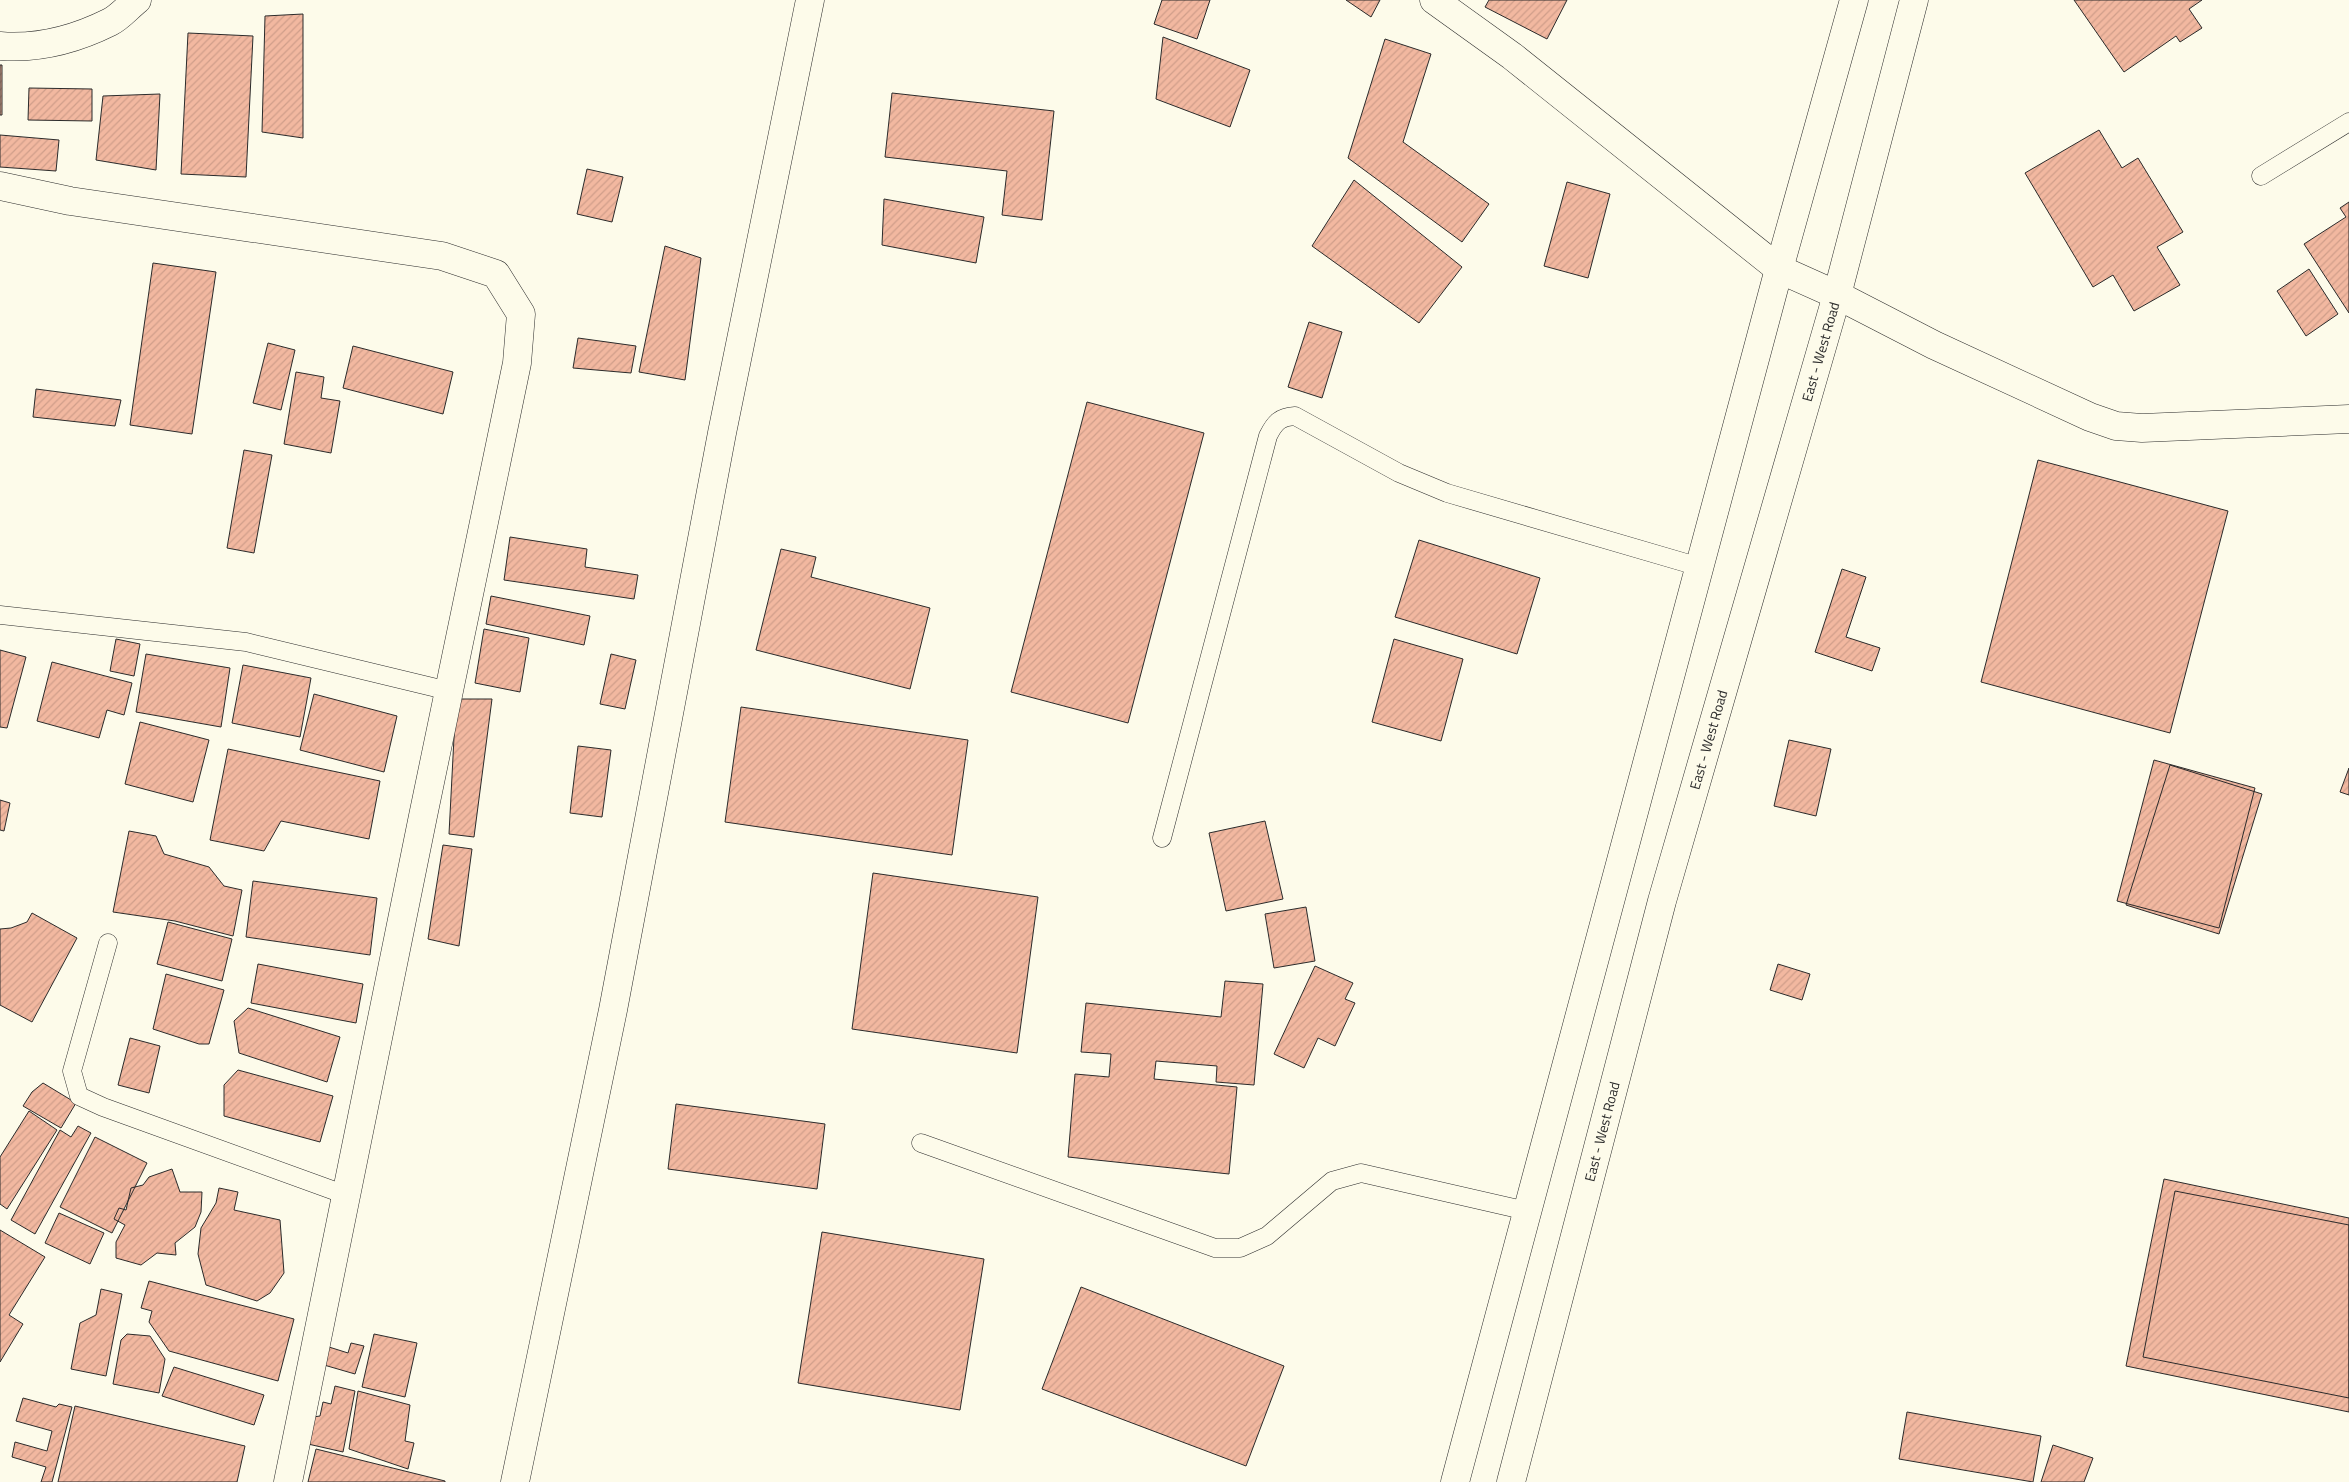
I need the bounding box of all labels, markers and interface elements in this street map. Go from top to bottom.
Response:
street label: East - West Road [1796,299,1844,404]
street label: East - West Road [1684,688,1732,792]
street label: East - West Road [1579,1079,1625,1184]

